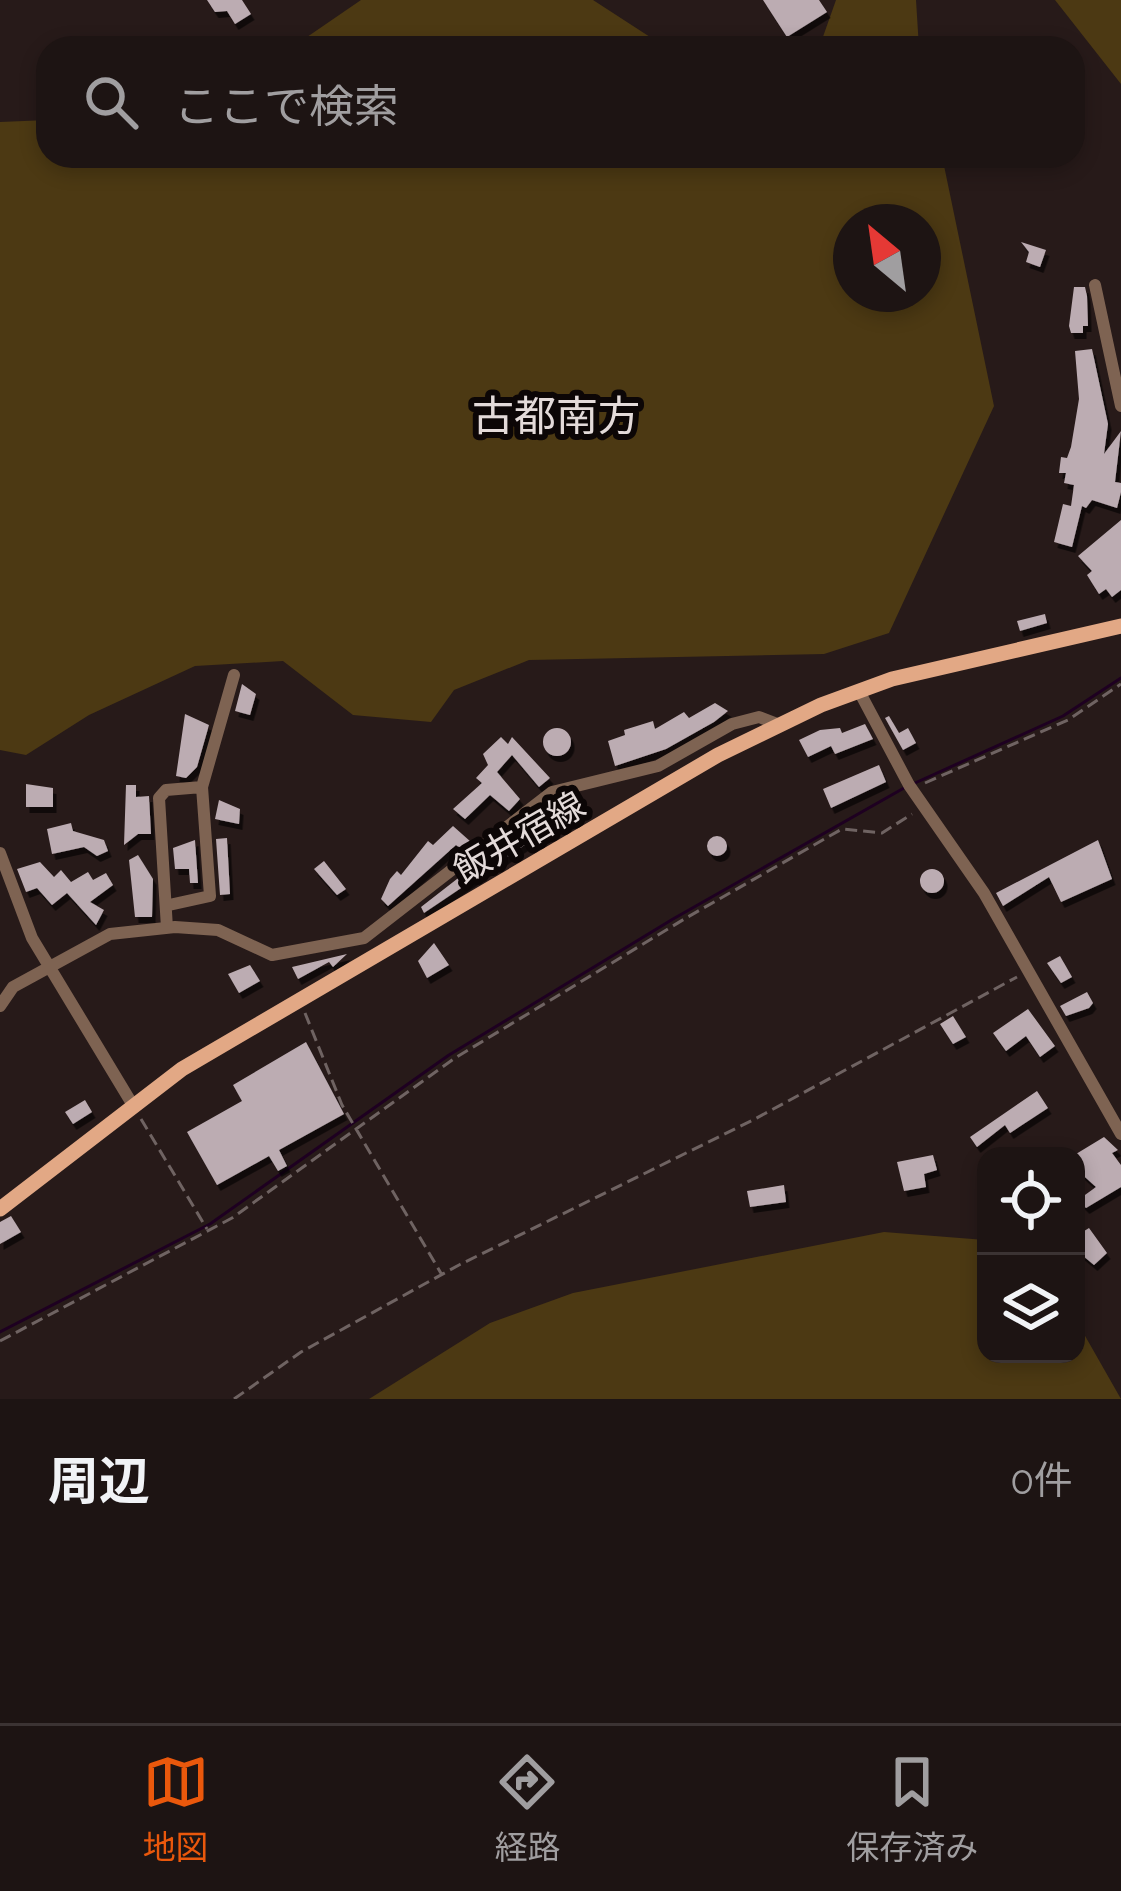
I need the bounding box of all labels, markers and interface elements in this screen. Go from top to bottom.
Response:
search box [36,36,1085,168]
icon: search [78,69,144,135]
text: ここで検索 [174,80,399,133]
north arrow [833,204,941,312]
district label: 古都南方 [472,392,640,441]
street label: 飯井宿線 [446,783,592,891]
map controls [977,1147,1085,1363]
button: locate [977,1147,1085,1255]
button: layers [977,1255,1085,1363]
text: 周辺 [48,1451,150,1511]
text: 0件 [1010,1457,1073,1503]
tab: 地図 [143,1749,209,1869]
tab: 経路 [494,1749,560,1869]
tab: 保存済み [846,1749,978,1869]

